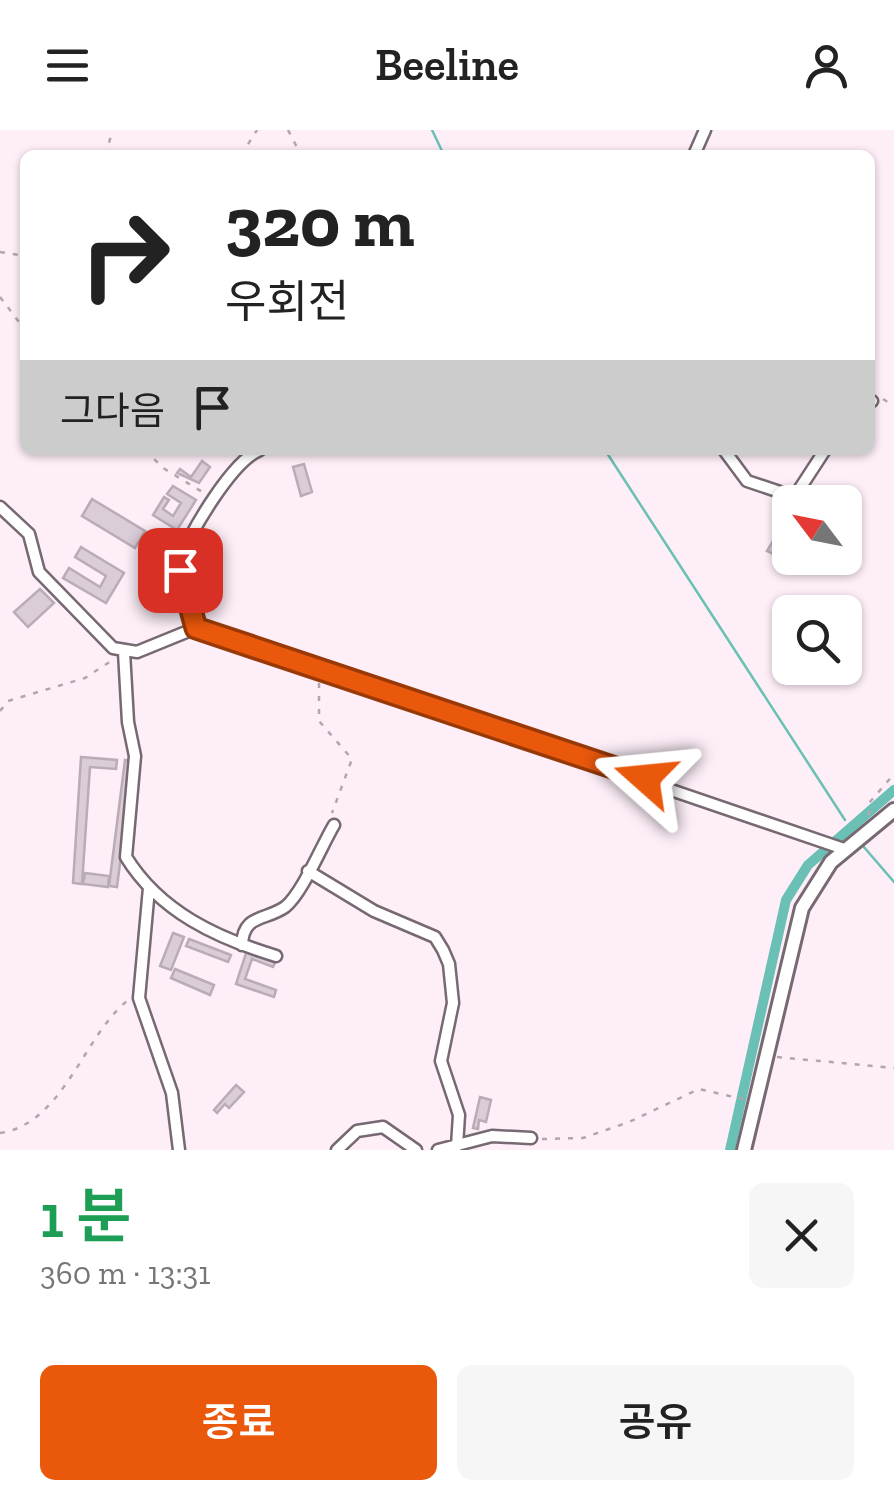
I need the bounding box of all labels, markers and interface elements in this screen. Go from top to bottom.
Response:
icon: menu [40,38,95,93]
text: Beeline [375,38,519,92]
icon: person [799,38,854,93]
text: 320 m [225,180,415,264]
icon: right [60,190,190,320]
text: 우회전 [225,275,349,329]
icon: arrive [185,380,240,435]
text: 그다음 [60,388,165,434]
north arrow [772,485,862,575]
map controls [772,485,862,685]
pin [138,528,223,613]
icon: arrive [153,543,208,598]
button: search [772,595,862,685]
position arrow [593,726,697,830]
text: 1 분 [40,1180,131,1252]
button: close [749,1183,854,1288]
text: 360 m · 13:31 [40,1254,211,1292]
button: 종료 [40,1365,437,1480]
button: 공유 [457,1365,854,1480]

